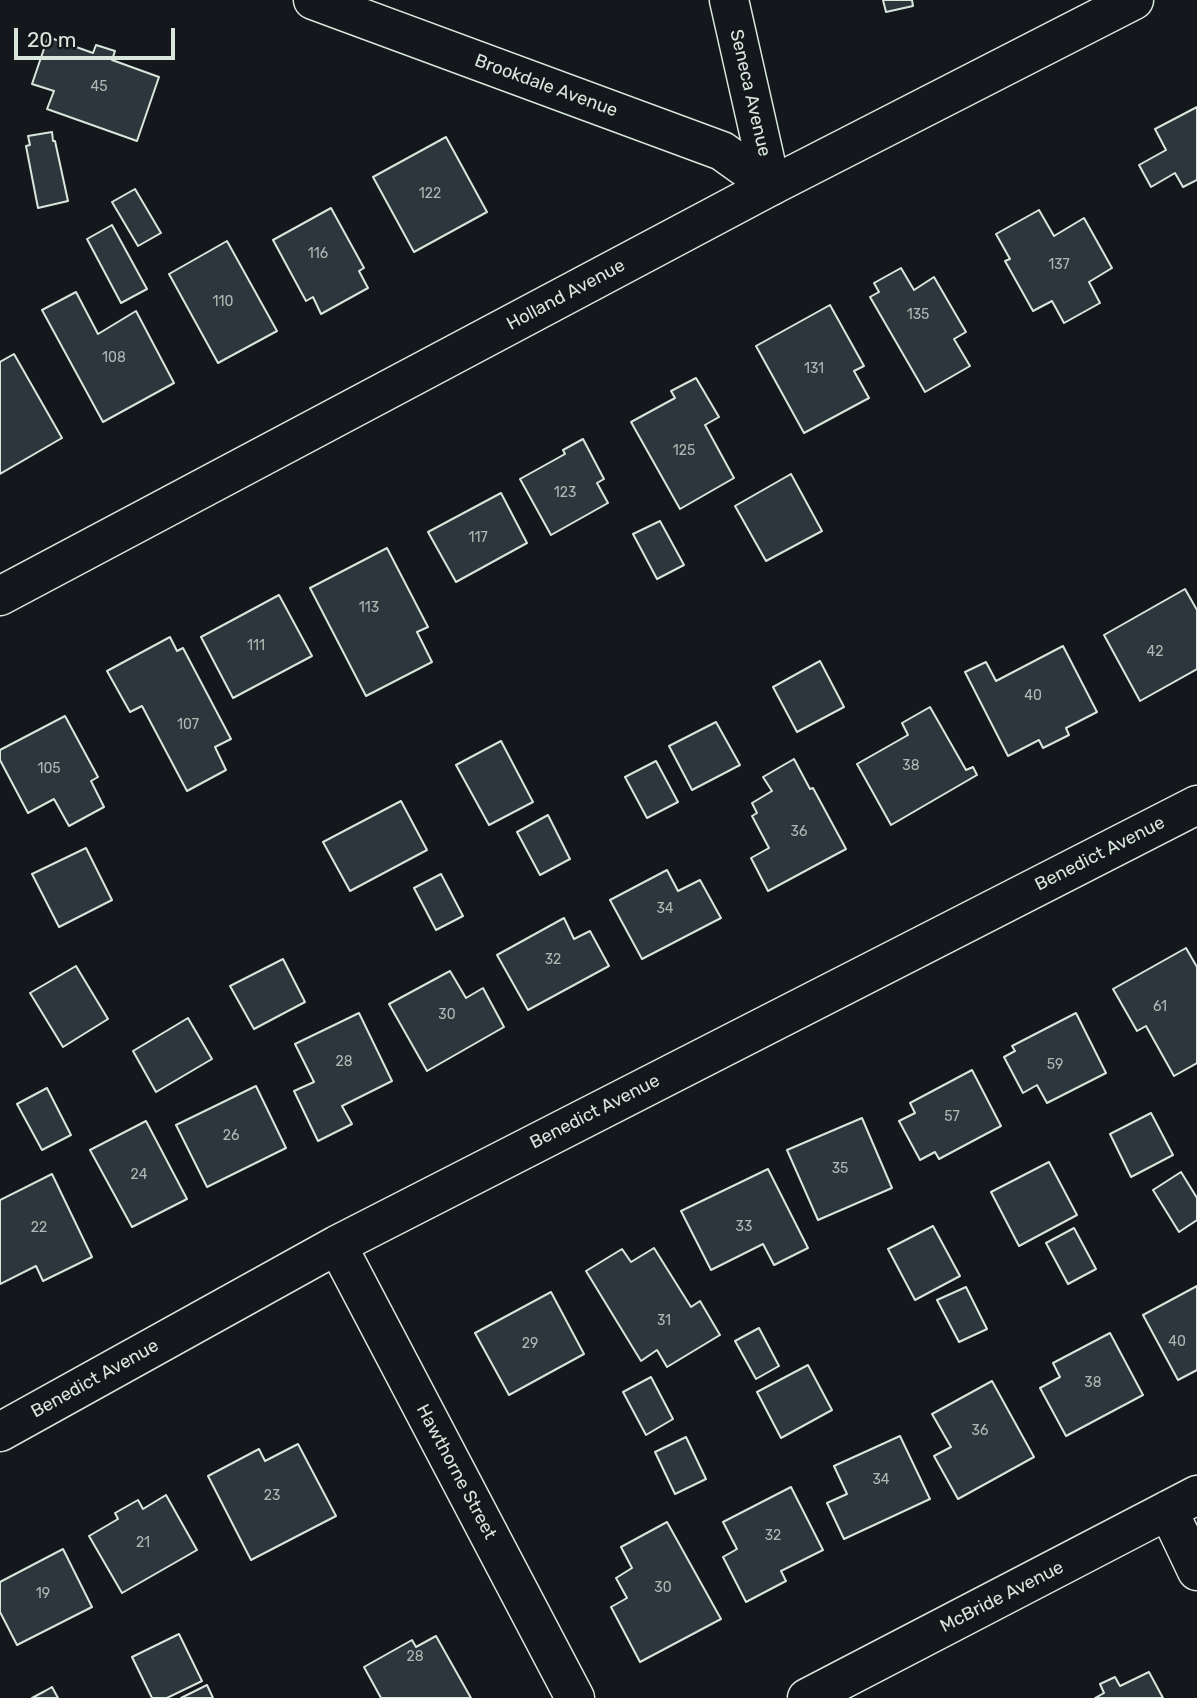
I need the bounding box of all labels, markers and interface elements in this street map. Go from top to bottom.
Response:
scale bar [18,14,178,58]
text: 20 m [27,27,76,52]
street label: Seneca Avenue [725,27,775,159]
street label: Brookdale Avenue [471,50,621,122]
house number: 45 [90,79,108,95]
house number: 122 [419,186,441,202]
house number: 116 [308,246,328,262]
street label: Holland Avenue [503,255,629,335]
house number: 137 [1048,257,1070,273]
house number: 110 [213,294,233,310]
house number: 135 [907,307,929,323]
house number: 108 [102,350,126,366]
house number: 131 [804,361,824,377]
house number: 125 [673,443,695,459]
house number: 123 [554,485,576,501]
house number: 117 [468,530,488,546]
house number: 113 [359,600,379,616]
house number: 111 [247,638,265,654]
house number: 42 [1147,644,1163,660]
house number: 40 [1024,688,1042,704]
house number: 107 [177,717,199,733]
house number: 38 [902,758,920,774]
house number: 105 [37,761,61,777]
street label: Benedict Avenue [1032,812,1168,896]
house number: 36 [791,824,807,840]
house number: 34 [656,901,674,917]
house number: 32 [545,952,561,968]
house number: 61 [1153,999,1167,1015]
house number: 30 [438,1007,456,1023]
house number: 28 [335,1054,353,1070]
house number: 59 [1047,1057,1063,1073]
street label: Benedict Avenue [527,1070,663,1154]
house number: 57 [944,1109,960,1125]
house number: 26 [223,1128,239,1144]
house number: 35 [832,1161,848,1177]
house number: 24 [131,1167,147,1183]
house number: 33 [736,1219,752,1235]
house number: 22 [31,1220,47,1236]
house number: 31 [657,1313,671,1329]
house number: 40 [1168,1334,1186,1350]
street label: Benedict Avenue [27,1335,163,1423]
house number: 29 [522,1336,538,1352]
house number: 38 [1084,1375,1102,1391]
street label: Hawthorne Street [411,1401,501,1543]
house number: 36 [972,1423,988,1439]
house number: 34 [872,1472,890,1488]
house number: 23 [264,1488,280,1504]
house number: 32 [765,1528,781,1544]
house number: 21 [136,1535,150,1551]
street label: McBride Avenue [937,1557,1067,1637]
house number: 30 [654,1580,672,1596]
house number: 19 [36,1586,50,1602]
house number: 28 [406,1649,424,1665]

